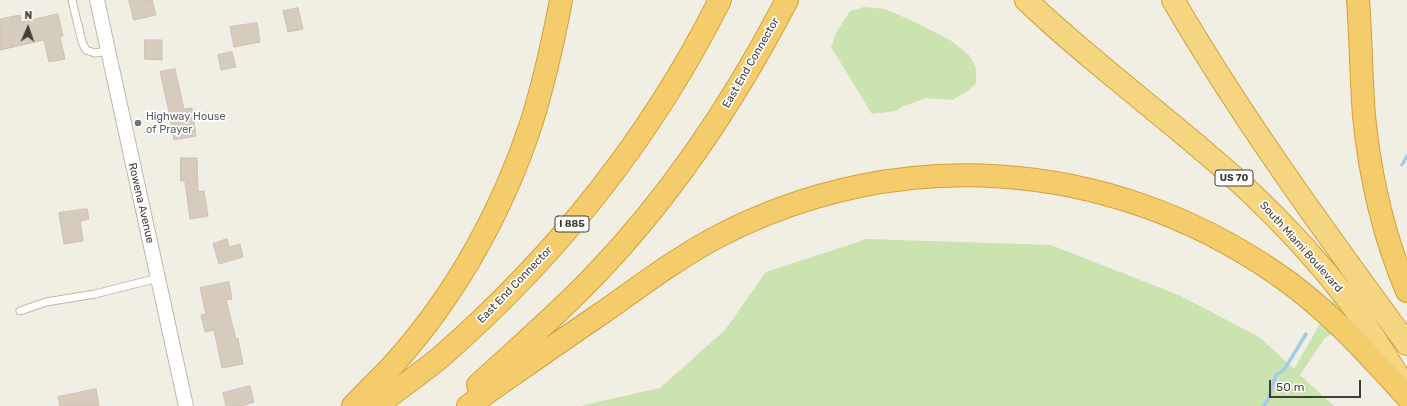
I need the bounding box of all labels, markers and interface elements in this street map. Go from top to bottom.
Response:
north arrow [8,8,48,48]
text: N [24,9,33,22]
street label: East End Connector [720,16,782,110]
place label: Highway House of Prayer [146,110,226,136]
marker: Highway House of Prayer [133,118,143,128]
street label: Rowena Avenue [125,162,157,244]
road number: US 70 [1215,170,1253,186]
street label: South Miami Boulevard [1257,199,1345,295]
road number: I 885 [555,216,589,232]
street label: East End Connector [475,244,555,326]
scale bar [1271,372,1363,398]
text: 50 m [1276,380,1304,394]

